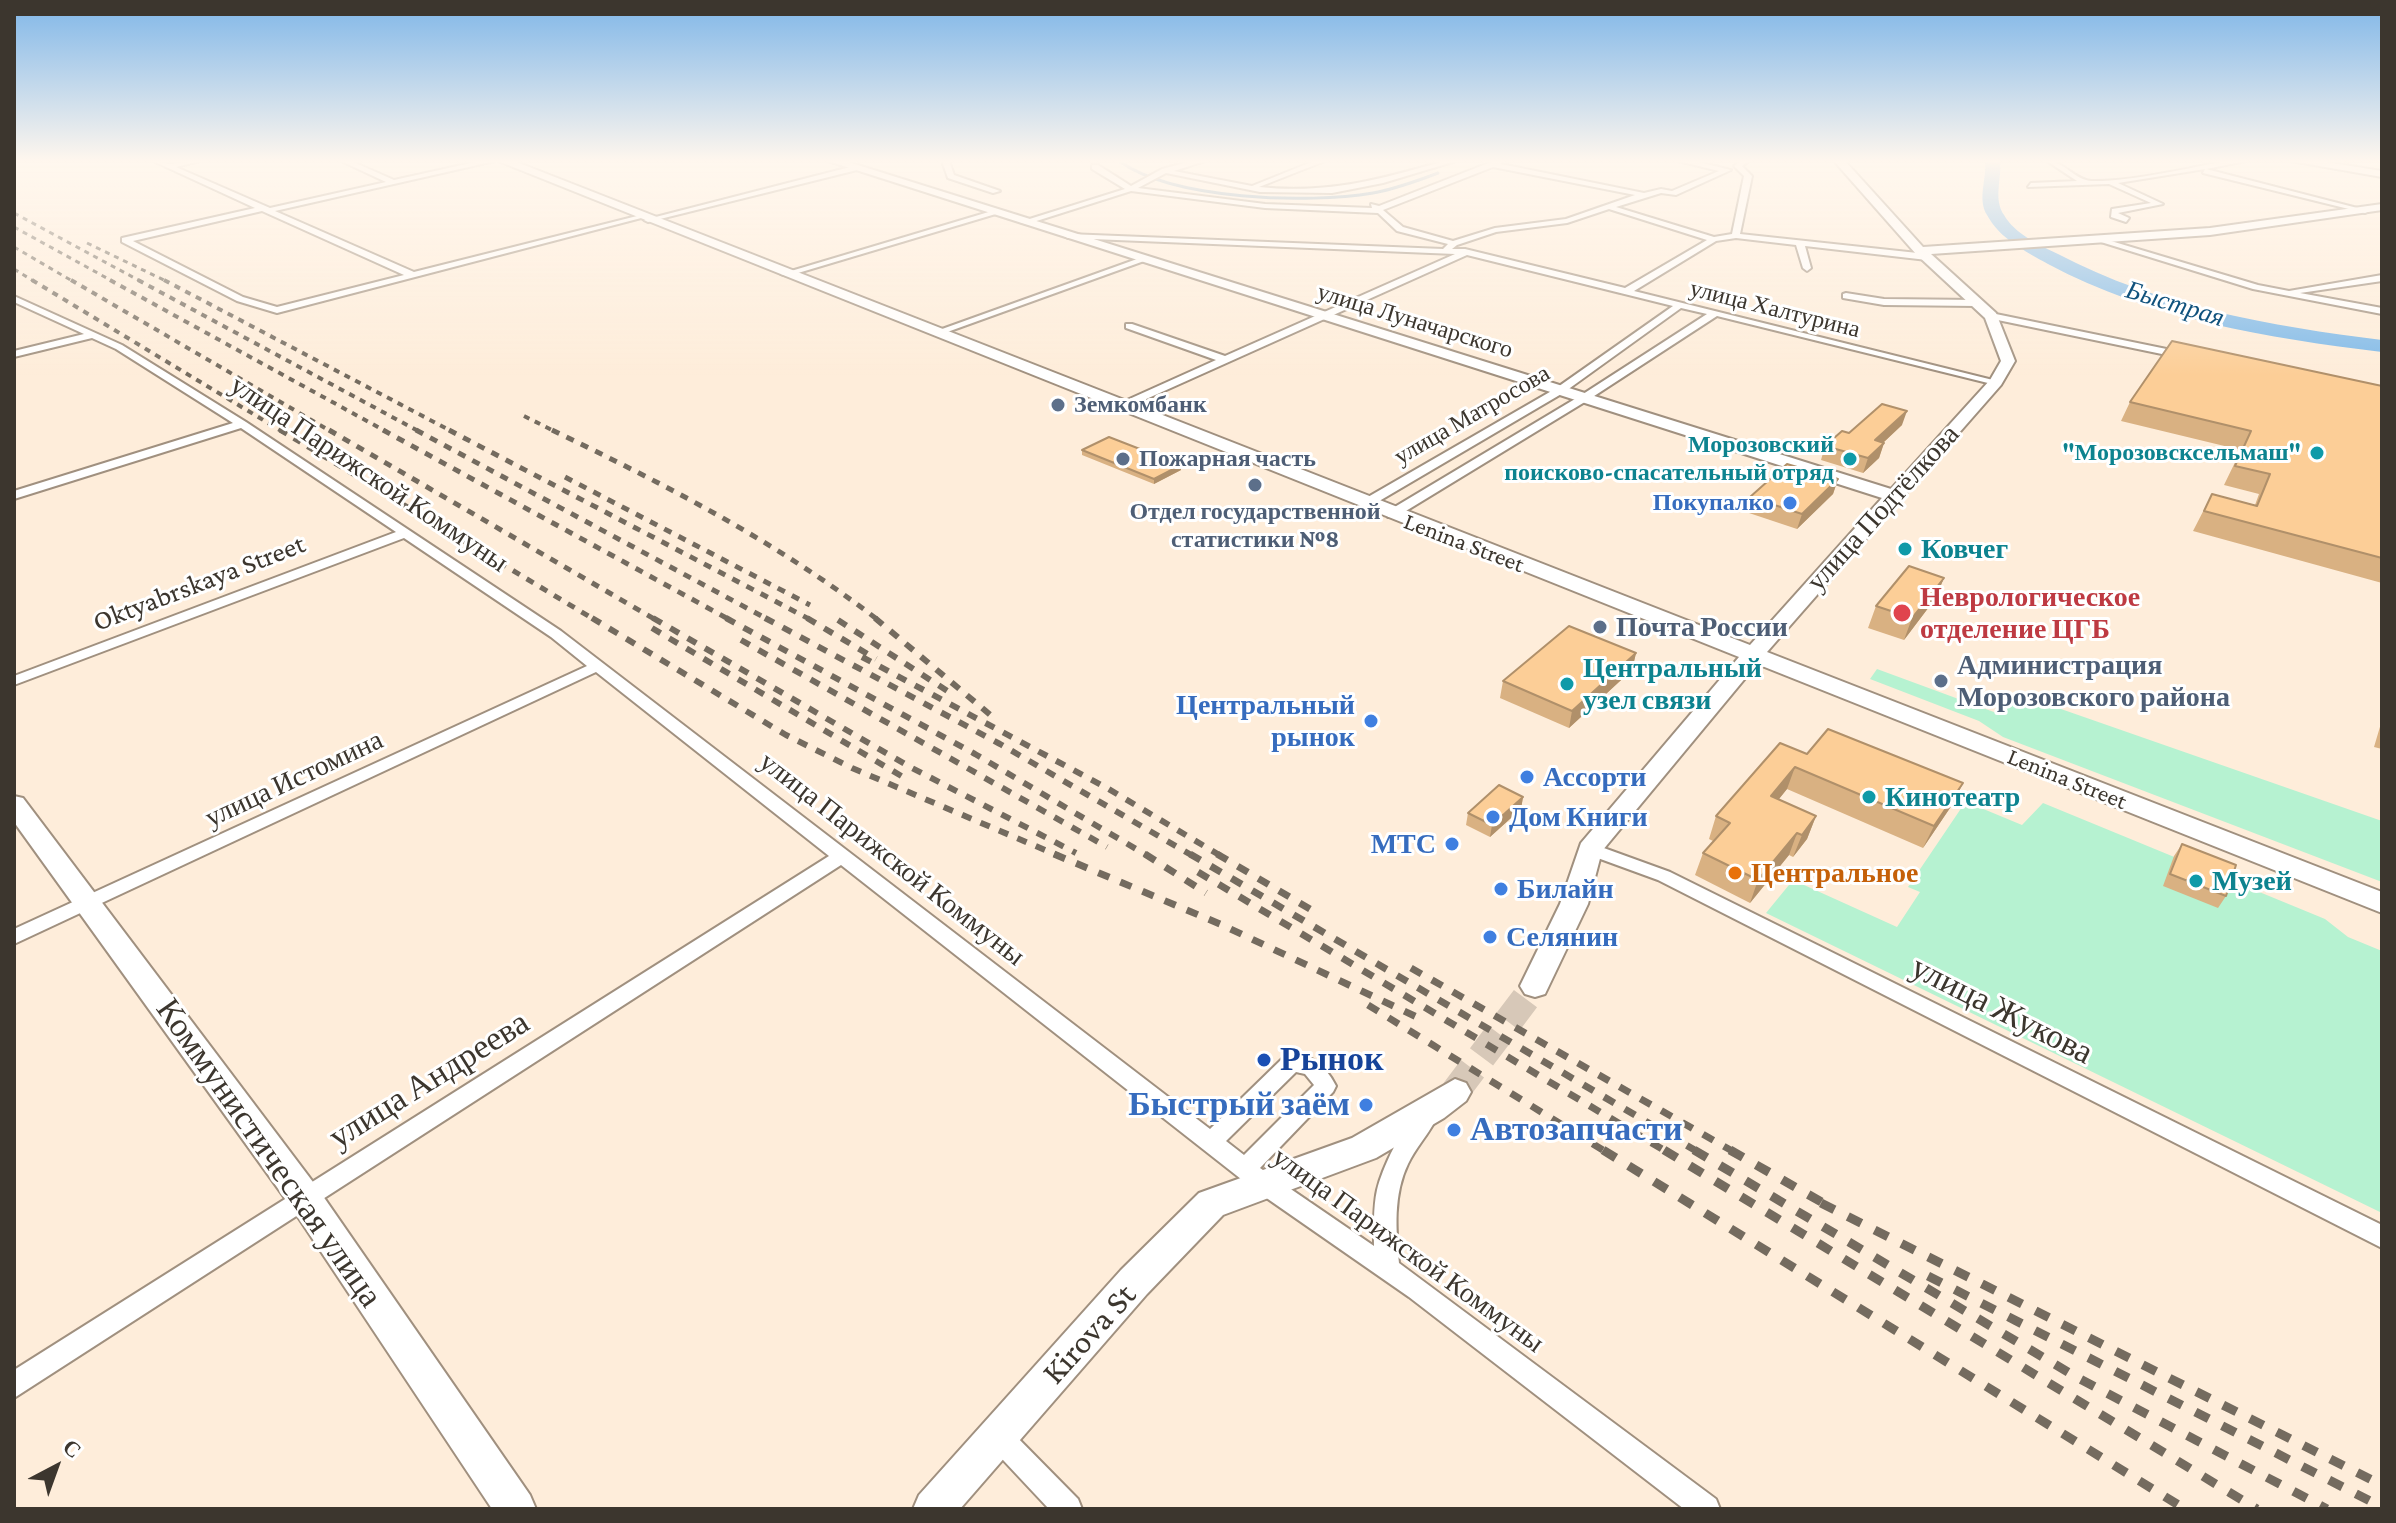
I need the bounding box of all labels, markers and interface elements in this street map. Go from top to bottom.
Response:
street label: улица Халтурина [1687,274,1863,344]
water label: Быстрая [2122,274,2228,334]
street label: улица Луначарского [1314,278,1516,364]
street label: улица Матросова [1389,359,1555,471]
street label: улица Парижской Коммуны [224,368,514,580]
place label: Земкомбанк [1074,391,1207,419]
marker: Земкомбанк [1049,396,1067,414]
street label: улица Подтёлкова [1800,418,1966,598]
place label: Морозовский поисково-спасательный отряд [1504,431,1834,487]
place label: "Морозовсксельмаш" [2062,439,2301,467]
marker: "Морозовсксельмаш" [2308,444,2326,462]
place label: Пожарная часть [1139,445,1316,473]
marker: Пожарная часть [1114,450,1132,468]
marker: Морозовский поисково-спасательный отряд [1841,450,1859,468]
marker: Отдел государственной статистики №8 [1246,476,1264,494]
place label: Покупалко [1653,489,1774,517]
marker: Покупалко [1781,494,1799,512]
place label: Отдел государственной статистики №8 [1129,498,1381,554]
street label: Lenina Street [1400,507,1528,579]
street label: Oktyabrskaya Street [88,527,310,639]
place label: Ковчег [1921,532,2008,566]
marker: Ковчег [1896,540,1914,558]
place label: Неврологическое отделение ЦГБ [1920,580,2140,646]
marker: Неврологическое отделение ЦГБ [1891,602,1913,624]
place label: Почта России [1616,610,1788,644]
marker: Почта России [1591,618,1609,636]
place label: Администрация Морозовского района [1957,648,2230,714]
place label: Центральный узел связи [1583,651,1762,717]
marker: Администрация Морозовского района [1932,672,1950,690]
marker: Центральный узел связи [1558,675,1576,693]
place label: Центральный рынок [1176,688,1355,754]
marker: Центральный рынок [1362,712,1380,730]
street label: улица Истомина [200,723,388,835]
street label: Lenina Street [2003,742,2131,816]
street label: улица Парижской Коммуны [753,745,1031,973]
place label: Ассорти [1543,760,1646,794]
marker: Ассорти [1518,768,1536,786]
place label: Кинотеатр [1885,780,2020,814]
marker: Кинотеатр [1860,788,1878,806]
place label: Дом Книги [1509,800,1648,834]
marker: Дом Книги [1484,808,1502,826]
place label: МТС [1371,827,1436,861]
marker: МТС [1443,835,1461,853]
place label: Центральное [1751,856,1918,890]
marker: Центральное [1726,864,1744,882]
place label: Музей [2212,864,2292,898]
place label: Билайн [1517,872,1614,906]
marker: Музей [2187,872,2205,890]
marker: Билайн [1492,880,1510,898]
place label: Селянин [1506,920,1618,954]
marker: Селянин [1481,928,1499,946]
street label: улица Жукова [1904,947,2100,1073]
street label: Коммунистическая улица [147,991,391,1315]
street label: улица Андреева [321,1002,537,1158]
place label: Рынок [1280,1040,1383,1080]
marker: Рынок [1255,1051,1273,1069]
place label: Быстрый заём [1128,1085,1350,1125]
marker: Быстрый заём [1357,1096,1375,1114]
place label: Автозапчасти [1470,1110,1683,1150]
marker: Автозапчасти [1445,1121,1463,1139]
street label: улица Парижской Коммуны [1266,1140,1550,1360]
street label: Kirova St [1033,1275,1145,1393]
north arrow [16,1427,96,1507]
text: С [58,1434,86,1463]

